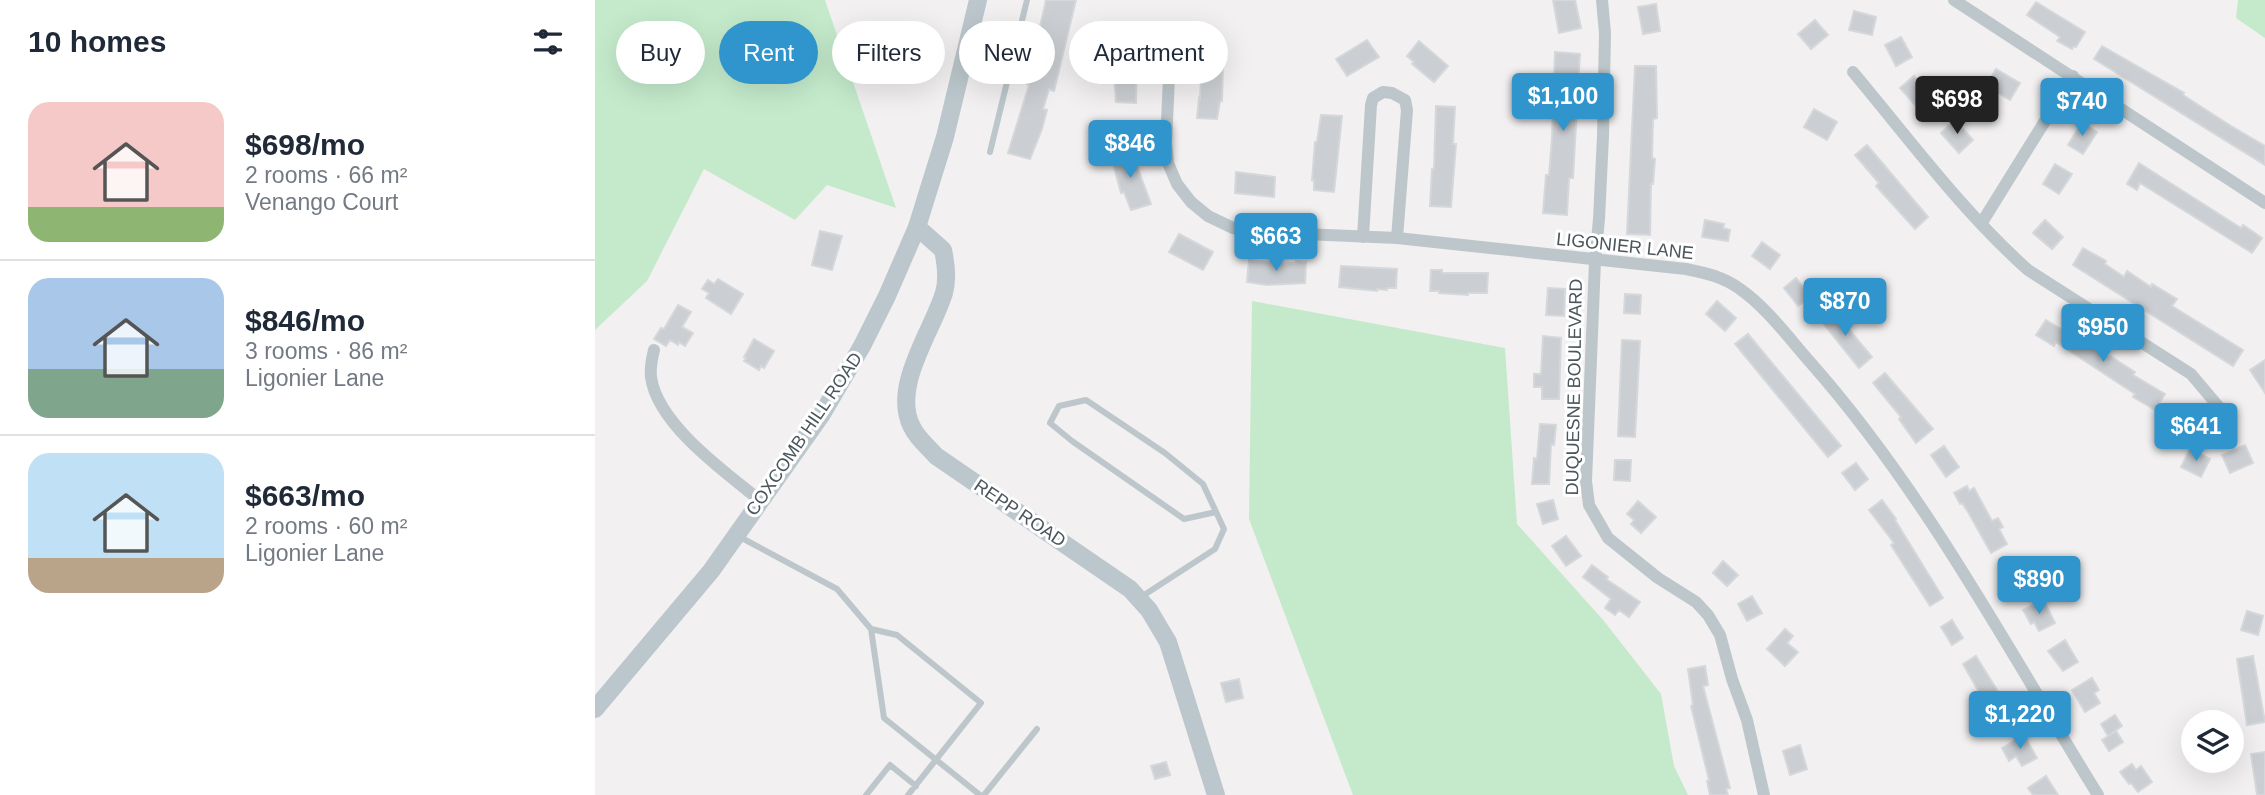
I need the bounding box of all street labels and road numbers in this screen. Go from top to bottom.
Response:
street label: LIGONIER LANE [1555,229,1695,263]
street label: DUQUESNE BOULEVARD [1562,278,1586,496]
street label: COXCOMB HILL ROAD [742,349,866,519]
street label: REPP ROAD [971,475,1069,551]

